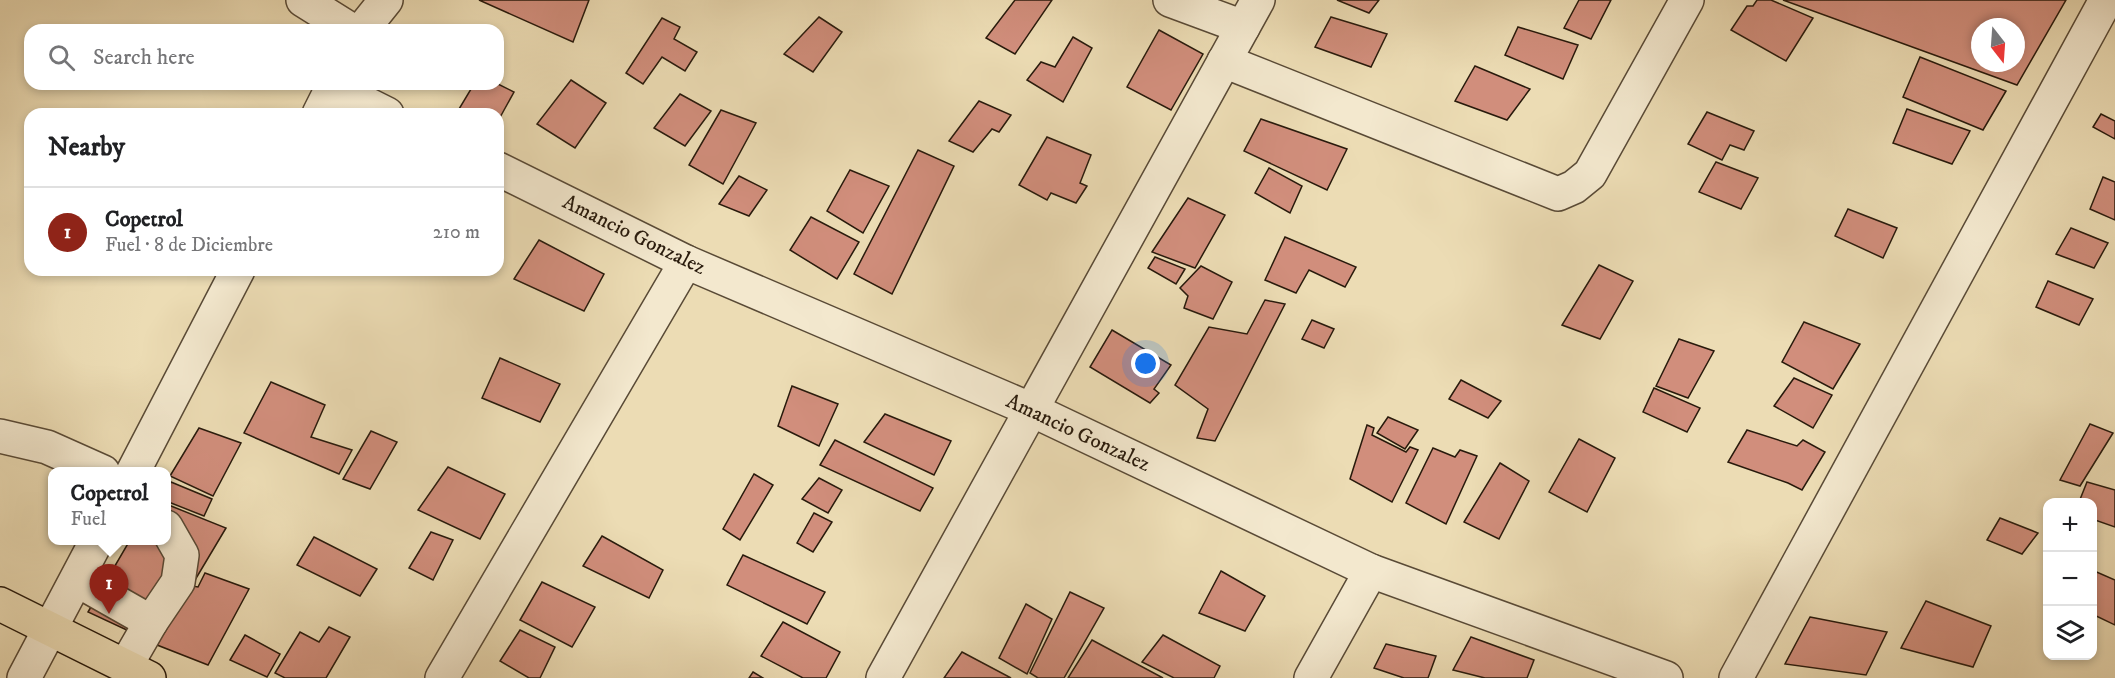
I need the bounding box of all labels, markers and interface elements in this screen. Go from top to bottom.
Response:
north arrow [1971,18,2025,72]
search box [24,24,504,90]
icon: search [45,41,78,74]
text: Search here [93,44,195,71]
text: Nearby [48,131,125,164]
street label: Amancio Gonzalez [558,189,710,281]
text: Copetrol [105,206,183,233]
text: 1 [64,220,71,245]
text: 210 m [433,220,480,245]
text: Fuel · 8 de Diciembre [105,233,273,258]
your location [1131,349,1160,378]
street label: Amancio Gonzalez [1002,388,1154,478]
popup [48,467,171,545]
text: Copetrol [71,480,148,507]
map controls [2043,498,2097,660]
button: + [2043,498,2097,552]
text: Fuel [71,507,106,532]
button: − [2043,552,2097,606]
pin: 1 [90,564,128,614]
button: layers [2043,606,2097,660]

